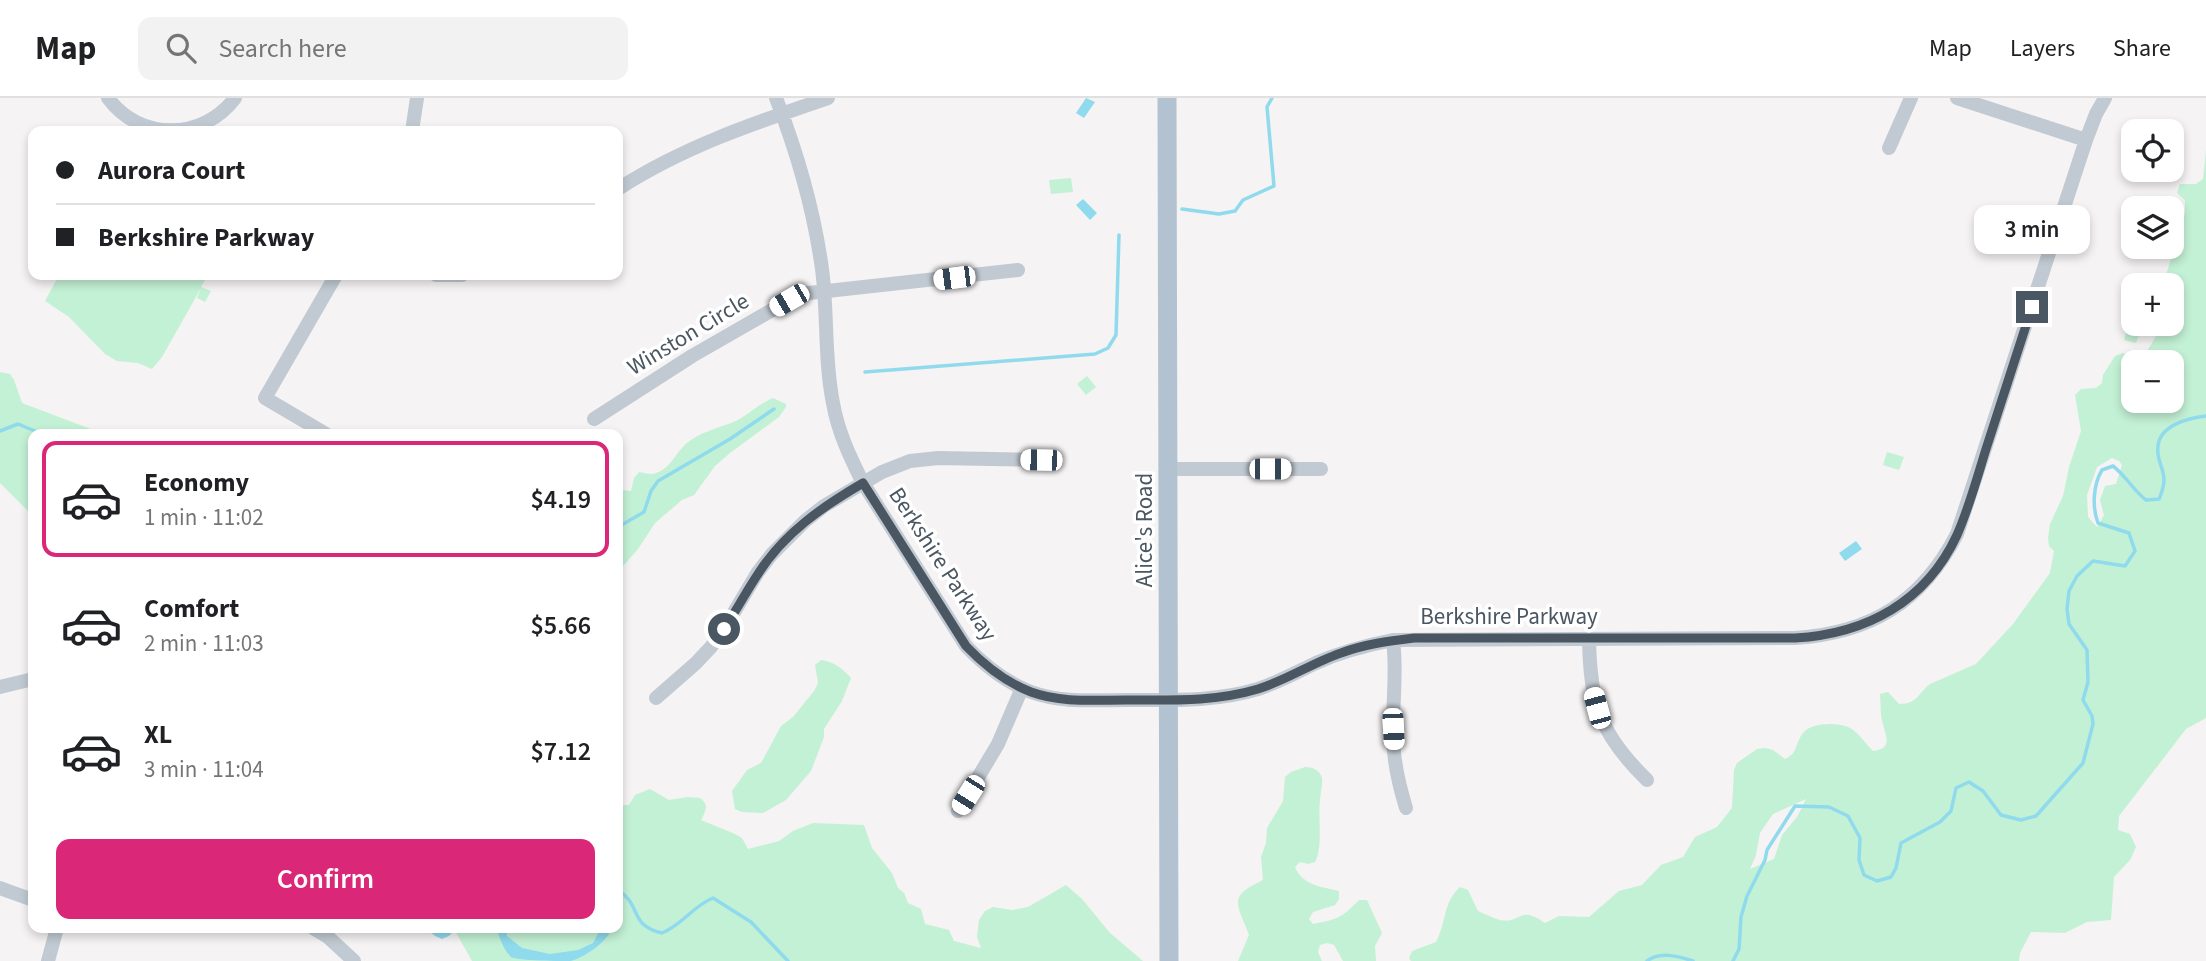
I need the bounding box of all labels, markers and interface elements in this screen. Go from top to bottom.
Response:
search box [138,17,628,80]
text: Map [35,25,96,72]
icon: search [162,29,200,67]
text: Search here [218,30,347,67]
text: Map [1929,31,1972,66]
text: Layers [2010,31,2075,66]
text: Share [2113,31,2171,66]
map controls [2121,119,2184,413]
button: locate [2121,119,2184,182]
text: Aurora Court [98,152,245,189]
button: layers [2121,196,2184,259]
callout: 3 min [1974,206,2090,254]
text: 3 min [2005,213,2059,246]
text: Berkshire Parkway [98,219,314,256]
car [932,265,977,291]
button: + [2121,273,2184,336]
car [766,280,813,320]
street label: Winston Circle [621,285,755,383]
route end [2016,291,2048,323]
button: − [2121,350,2184,413]
car [1020,449,1063,471]
car [1250,459,1292,480]
text: Economy [144,464,249,501]
icon: car [60,468,123,531]
street label: Alice's Road [1128,473,1161,587]
text: $4.19 [530,481,591,518]
street label: Berkshire Parkway [881,481,1005,648]
text: 1 min · 11:02 [144,501,264,534]
text: Comfort [144,590,239,627]
icon: car [60,594,123,657]
street label: Berkshire Parkway [1420,600,1598,633]
text: $5.66 [530,607,591,644]
route start [708,613,740,645]
text: 2 min · 11:03 [144,627,264,660]
car [1582,685,1613,731]
car [1382,707,1405,751]
text: XL [144,716,172,753]
icon: car [60,720,123,783]
text: $7.12 [530,733,591,770]
text: 3 min · 11:04 [144,753,264,786]
car [948,772,989,818]
button: Confirm [56,839,595,919]

